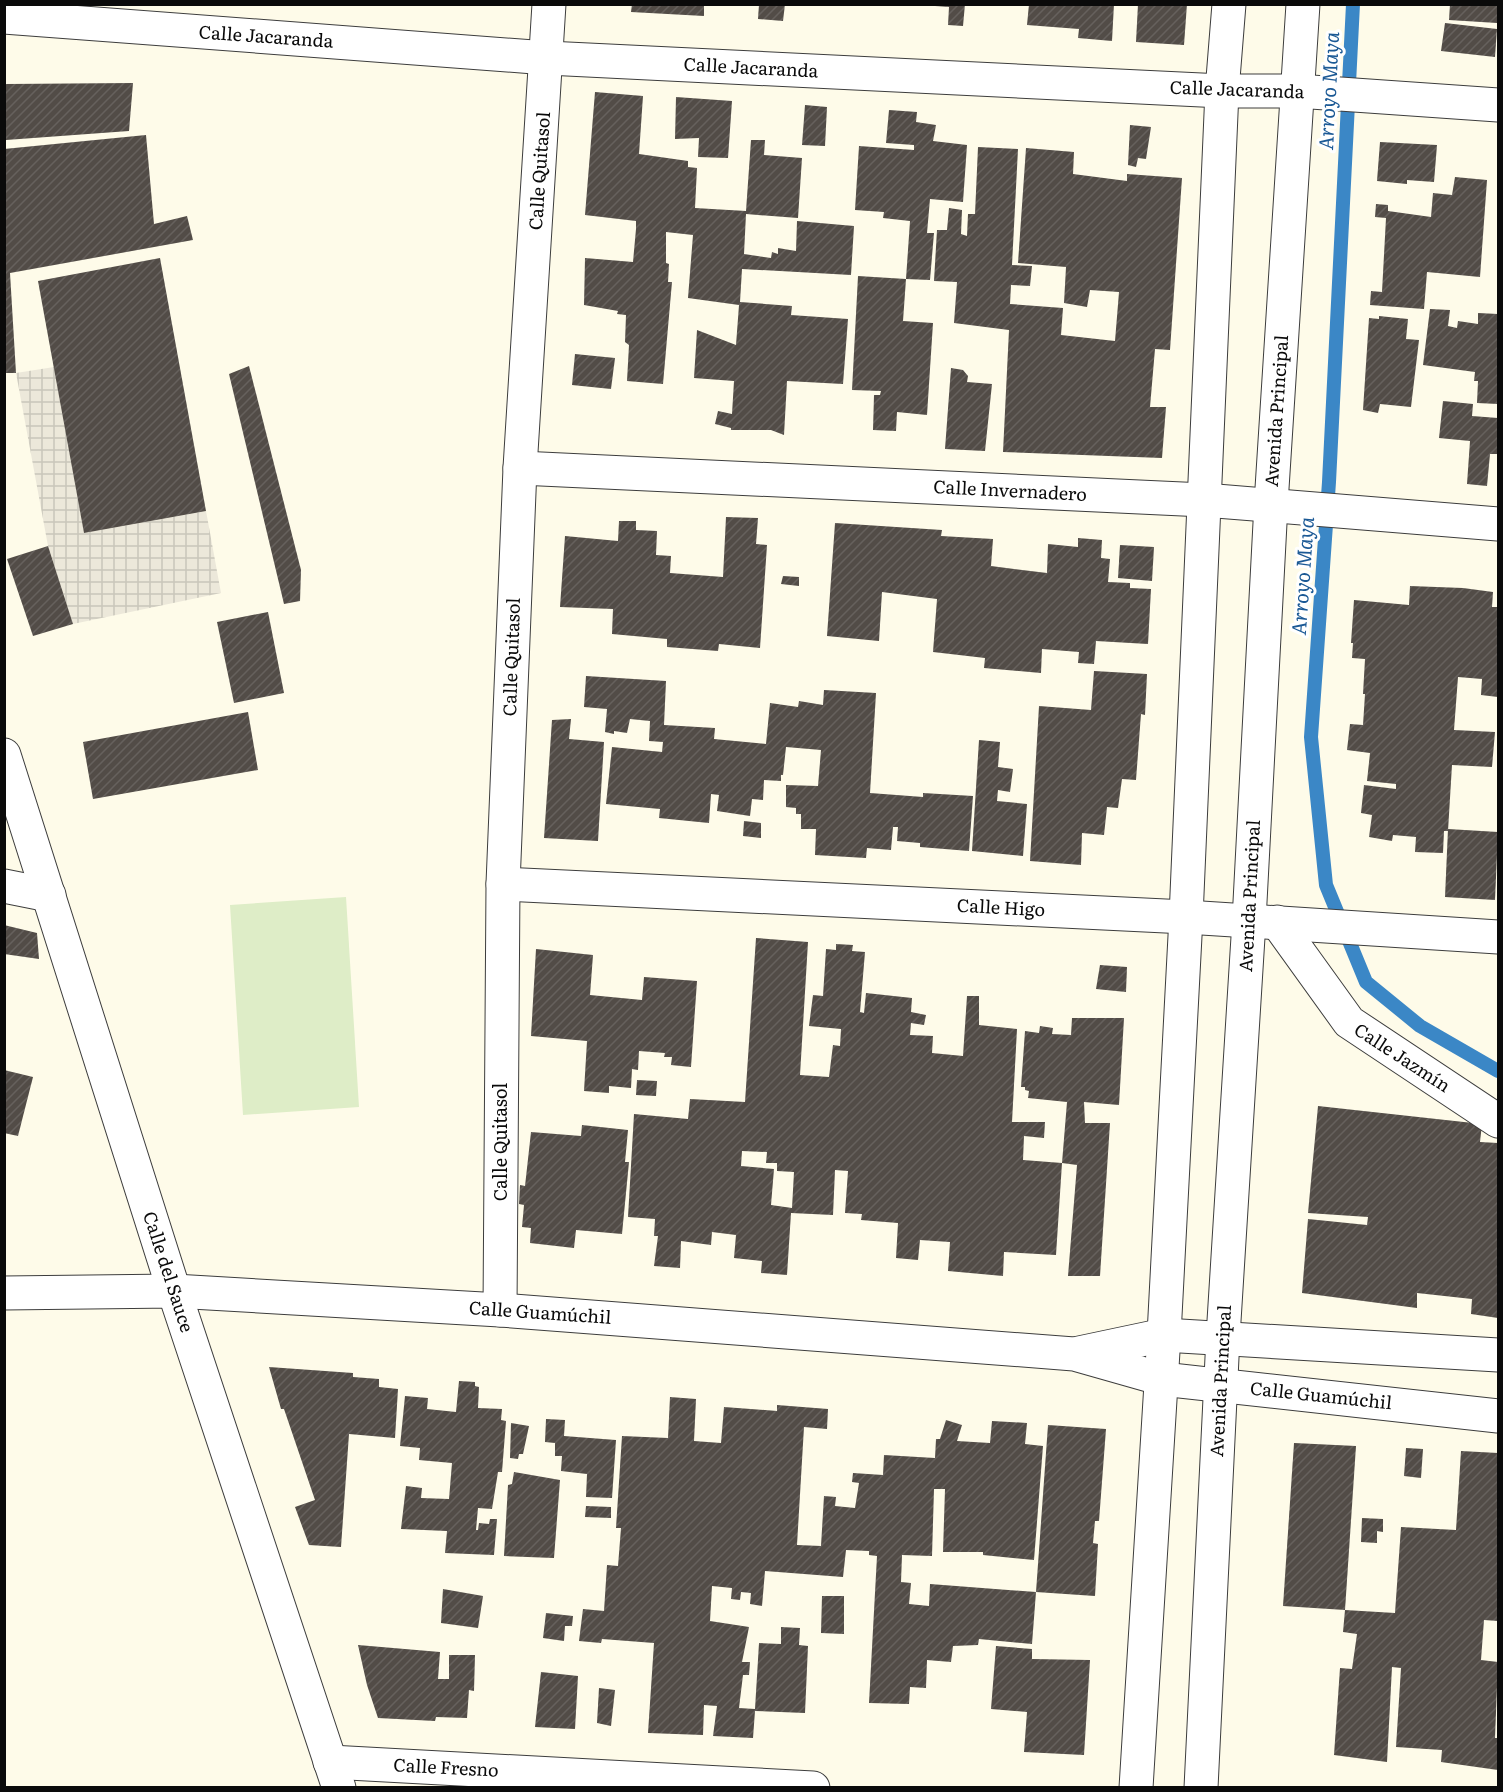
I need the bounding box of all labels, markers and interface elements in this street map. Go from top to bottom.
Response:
street label: Calle Jacaranda [198,17,335,54]
water label: Arroyo Maya [1309,30,1345,151]
street label: Calle Jacaranda [683,49,819,84]
street label: Calle Jacaranda [1169,73,1305,104]
street label: Calle Quitasol [521,111,556,231]
street label: Avenida Principal [1257,334,1294,488]
street label: Calle Invernadero [933,472,1088,507]
water label: Arroyo Maya [1282,515,1320,636]
street label: Calle Quitasol [495,597,526,717]
street label: Avenida Principal [1231,819,1266,973]
street label: Calle Higo [956,891,1046,922]
street label: Calle Jazmín [1349,1015,1456,1098]
street label: Calle Quitasol [486,1083,513,1201]
street label: Calle del Sauce [137,1207,202,1336]
street label: Calle Guamúchil [468,1293,612,1330]
street label: Avenida Principal [1202,1304,1237,1458]
street label: Calle Guamúchil [1249,1374,1393,1415]
street label: Calle Fresno [393,1750,499,1783]

